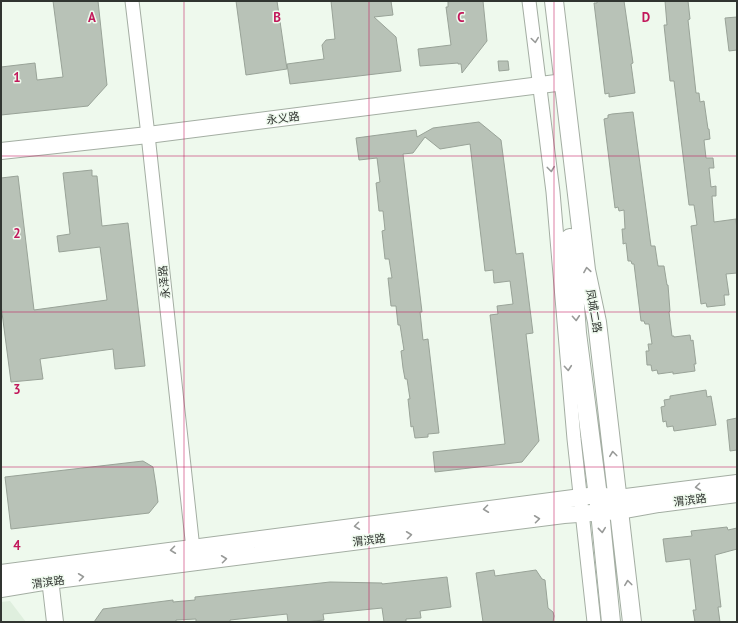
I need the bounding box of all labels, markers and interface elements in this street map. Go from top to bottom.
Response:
text: A [88,9,96,26]
text: B [273,9,281,26]
text: C [457,9,465,26]
text: D [642,9,650,26]
one-way arrow [530,37,539,43]
text: 1 [13,69,21,86]
street label: 永义路 [266,109,300,127]
one-way arrow [546,166,555,172]
text: 2 [13,225,21,242]
street label: 永泽路 [155,265,173,299]
one-way arrow [583,267,592,273]
street label: 凤城二路 [583,288,605,334]
one-way arrow [572,315,581,321]
one-way arrow [563,365,572,371]
text: 3 [13,381,21,398]
one-way arrow [609,451,618,457]
one-way arrow [695,483,701,492]
street label: 渭滨路 [673,491,707,509]
one-way arrow [483,505,489,514]
one-way arrow [534,515,540,524]
one-way arrow [354,521,360,530]
one-way arrow [597,527,606,534]
street label: 渭滨路 [352,531,386,549]
one-way arrow [405,531,412,540]
text: 4 [13,537,21,554]
one-way arrow [170,545,176,554]
one-way arrow [221,555,227,564]
street label: 渭滨路 [31,573,65,591]
one-way arrow [78,573,84,582]
one-way arrow [624,580,633,586]

